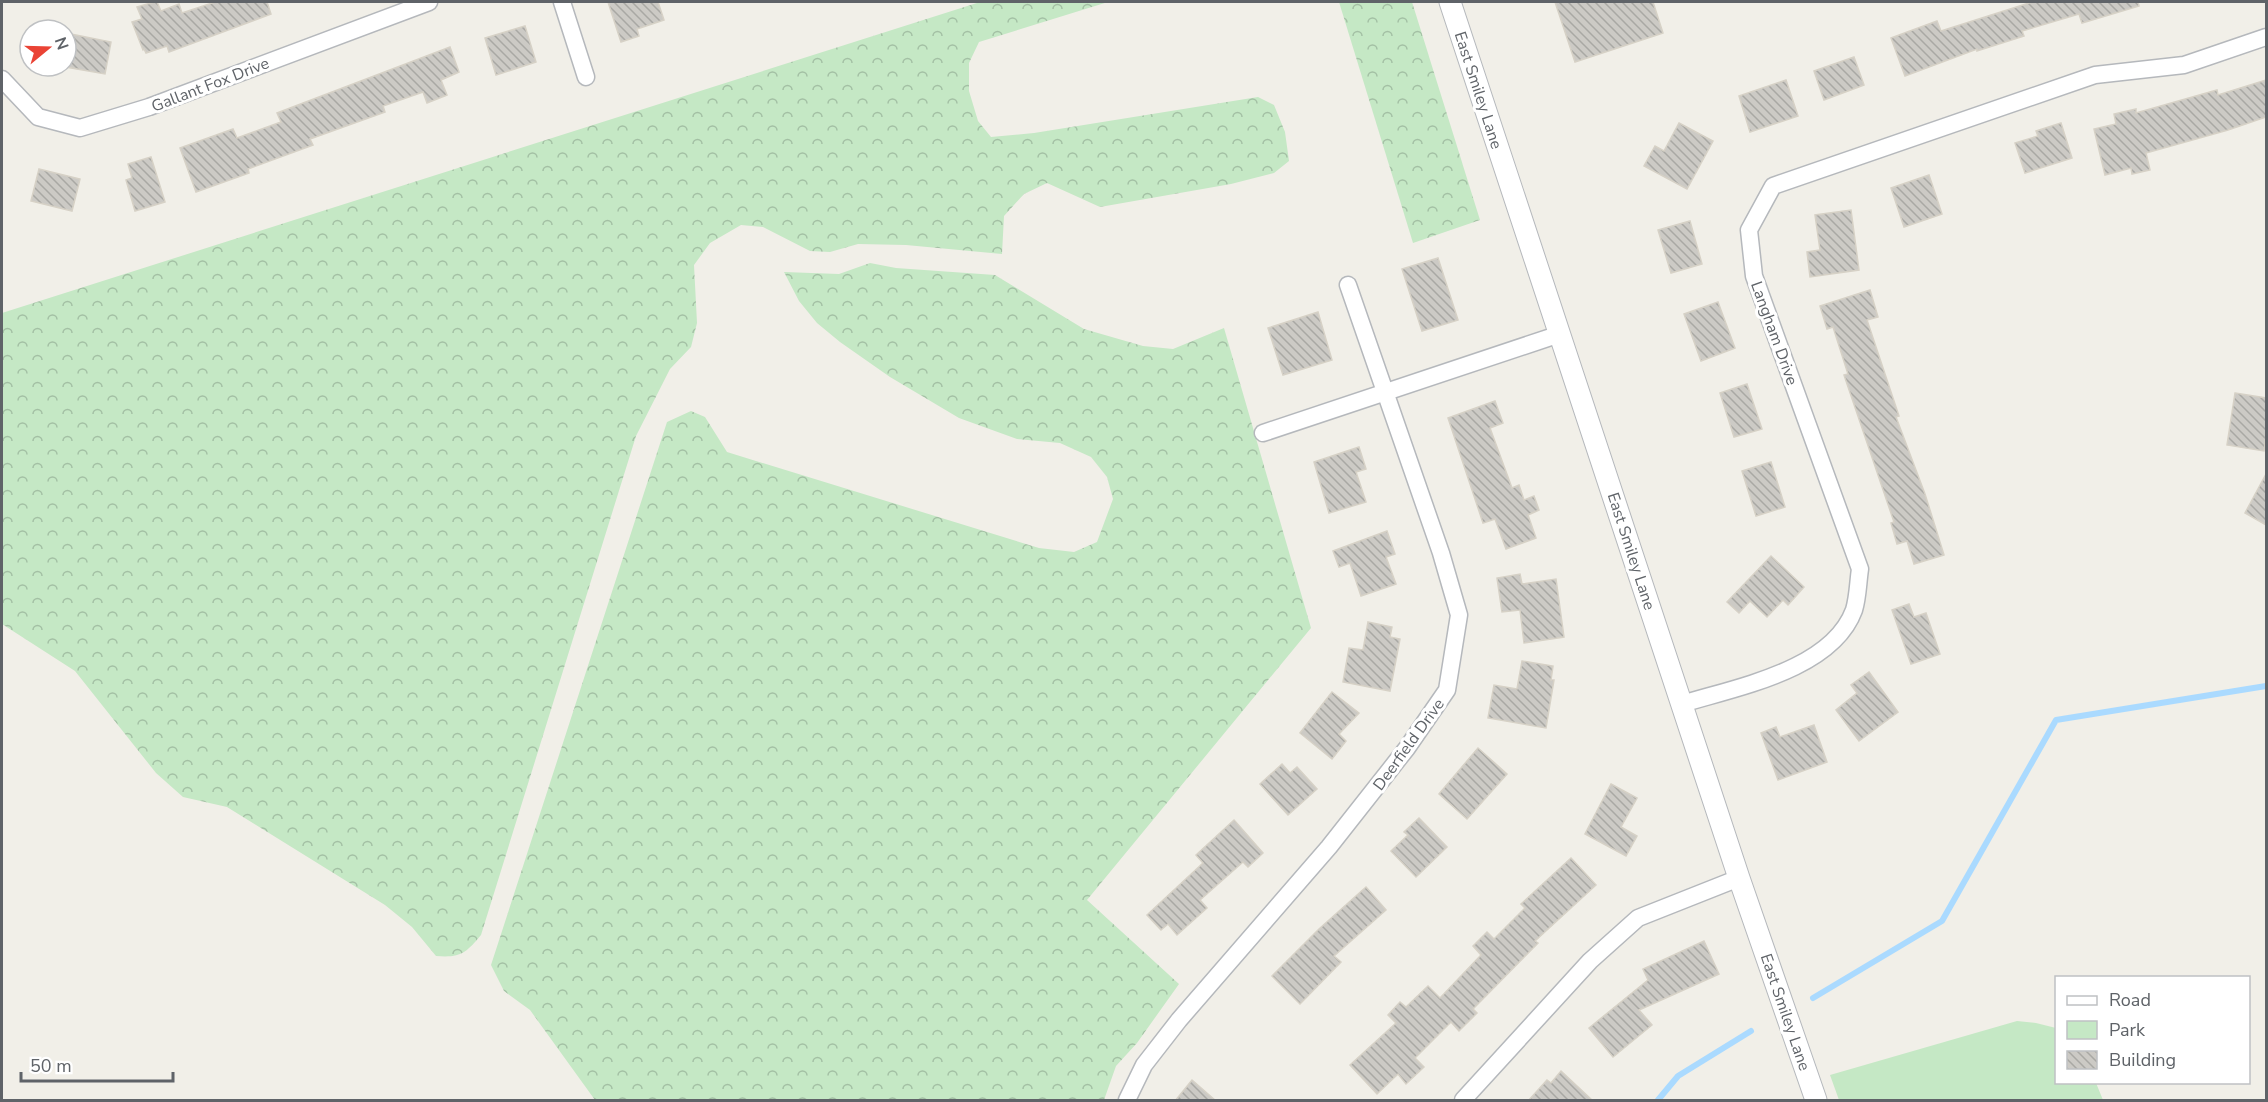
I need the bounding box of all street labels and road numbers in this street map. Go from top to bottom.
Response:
street label: East Smiley Lane [1449,29,1507,152]
street label: Gallant Fox Drive [148,52,272,118]
street label: Langham Drive [1745,278,1803,388]
street label: East Smiley Lane [1602,490,1660,613]
street label: Deerfield Drive [1368,694,1450,795]
street label: East Smiley Lane [1755,951,1815,1074]

